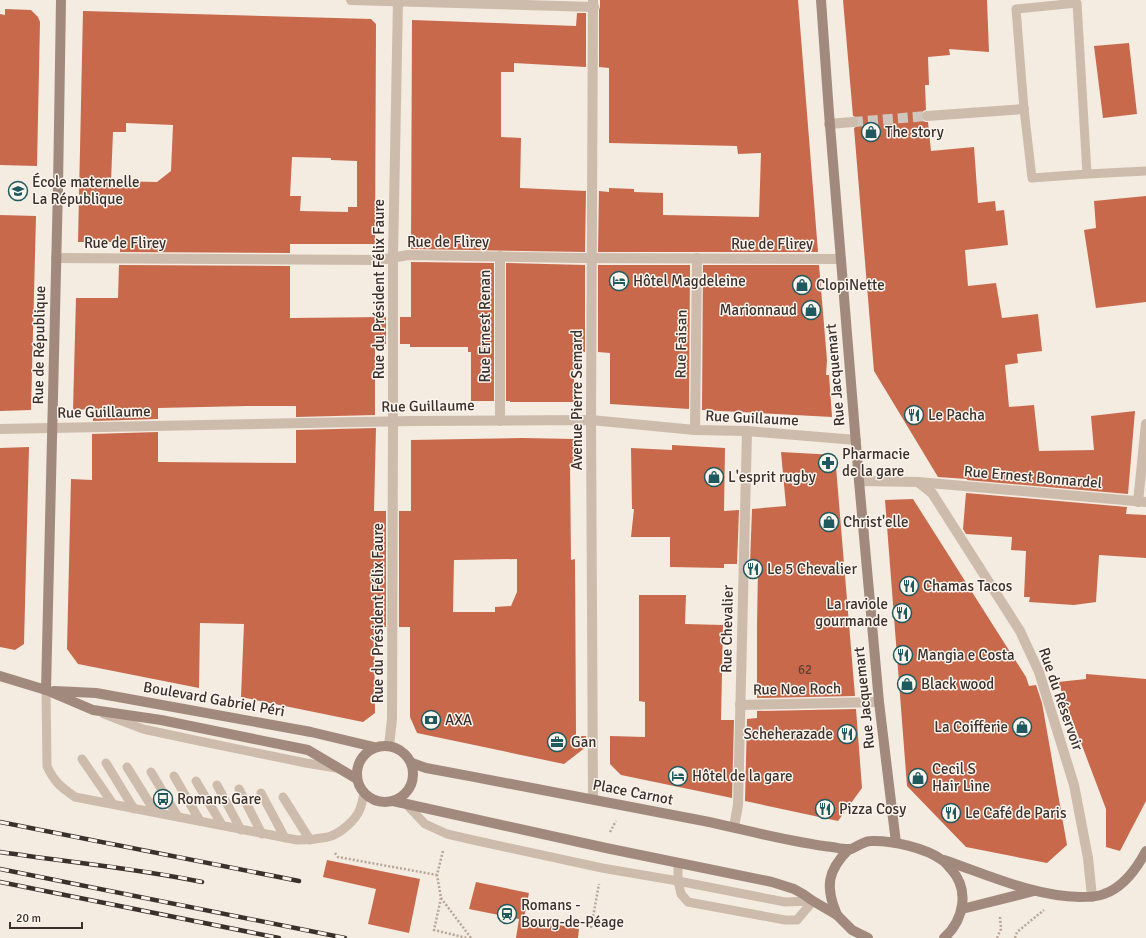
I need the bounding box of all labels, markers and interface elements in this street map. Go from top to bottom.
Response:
shop icon: The story [860,121,882,143]
place label: The story [885,123,944,141]
place label: École maternelle La République [32,172,139,208]
school or university icon: École maternelle La République [7,180,29,202]
street label: Rue du Président Félix Faure [370,199,388,379]
street label: Rue de Flirey [407,233,489,251]
street label: Rue de Flirey [84,234,166,252]
street label: Rue de Flirey [731,235,813,253]
street label: Rue Ernest Renan [476,270,494,382]
hotel icon: Hôtel Magdeleine [608,270,630,292]
place label: Hôtel Magdeleine [633,272,746,290]
shop icon: ClopiNette [791,274,813,296]
place label: ClopiNette [816,276,885,294]
street label: Rue de République [29,285,49,405]
shop icon: Marionnaud [800,299,822,321]
place label: Marionnaud [720,301,797,319]
street label: Rue Faisan [671,309,691,379]
street label: Rue Jacquemart [822,323,848,427]
street label: Avenue Pierre Semard [568,330,586,470]
street label: Rue Guillaume [381,396,475,416]
street label: Rue Guillaume [57,402,151,422]
restaurant icon: Le Pacha [903,404,925,426]
place label: Le Pacha [928,406,985,424]
street label: Rue Guillaume [705,407,799,429]
place label: Pharmacie de la gare [842,445,910,480]
pharmacy icon: Pharmacie de la gare [817,452,839,474]
street label: Rue Ernest Bonnardel [963,462,1103,492]
shop icon: L'esprit rugby [703,466,725,488]
place label: L'esprit rugby [728,468,816,486]
shop icon: Christ'elle [818,511,840,533]
place label: Christ'elle [843,513,908,531]
street label: Rue du Président Félix Faure [369,523,387,703]
restaurant icon: Le 5 Chevalier [742,558,764,580]
place label: Le 5 Chevalier [767,560,858,578]
restaurant icon: Chamas Tacos [898,575,920,597]
place label: Chamas Tacos [923,577,1013,595]
street label: Rue Chevalier [717,584,737,673]
place label: La raviole gourmande [815,595,888,630]
restaurant icon: La raviole gourmande [891,602,913,624]
restaurant icon: Mangia e Costa [892,644,914,666]
street label: Rue du Réservoir [1035,645,1087,753]
street label: Rue Jacquemart [850,646,878,750]
place label: Mangia e Costa [917,646,1015,664]
house number: 62 [798,662,812,678]
shop icon: Black wood [896,673,918,695]
place label: Black wood [921,675,994,693]
street label: Boulevard Gabriel Péri [142,678,286,720]
street label: Rue Noe Roch [753,679,841,699]
bank icon: AXA [420,709,442,731]
place label: AXA [445,711,472,729]
shop icon: La Coifferie [1011,716,1033,738]
place label: La Coifferie [934,718,1008,736]
restaurant icon: Scheherazade [836,723,858,745]
place label: Scheherazade [744,725,833,743]
office icon: Gan [546,731,568,753]
place label: Gan [571,733,596,751]
place label: Cecil S Hair Line [932,760,990,795]
hotel icon: Hôtel de la gare [667,765,689,787]
place label: Hôtel de la gare [692,767,792,785]
shop icon: Cecil S Hair Line [907,767,929,789]
street label: Place Carnot [591,775,675,809]
bus stop icon: Romans Gare [152,788,174,810]
place label: Romans Gare [177,790,261,808]
restaurant icon: Pizza Cosy [814,798,836,820]
place label: Pizza Cosy [839,800,906,818]
restaurant icon: Le Café de Paris [940,802,962,824]
place label: Le Café de Paris [965,804,1067,822]
place label: Romans - Bourg-de-Péage [521,896,624,931]
station icon: Romans - Bourg-de-Péage [496,903,518,925]
scale bar [10,904,82,930]
text: 20 m [16,911,41,926]

